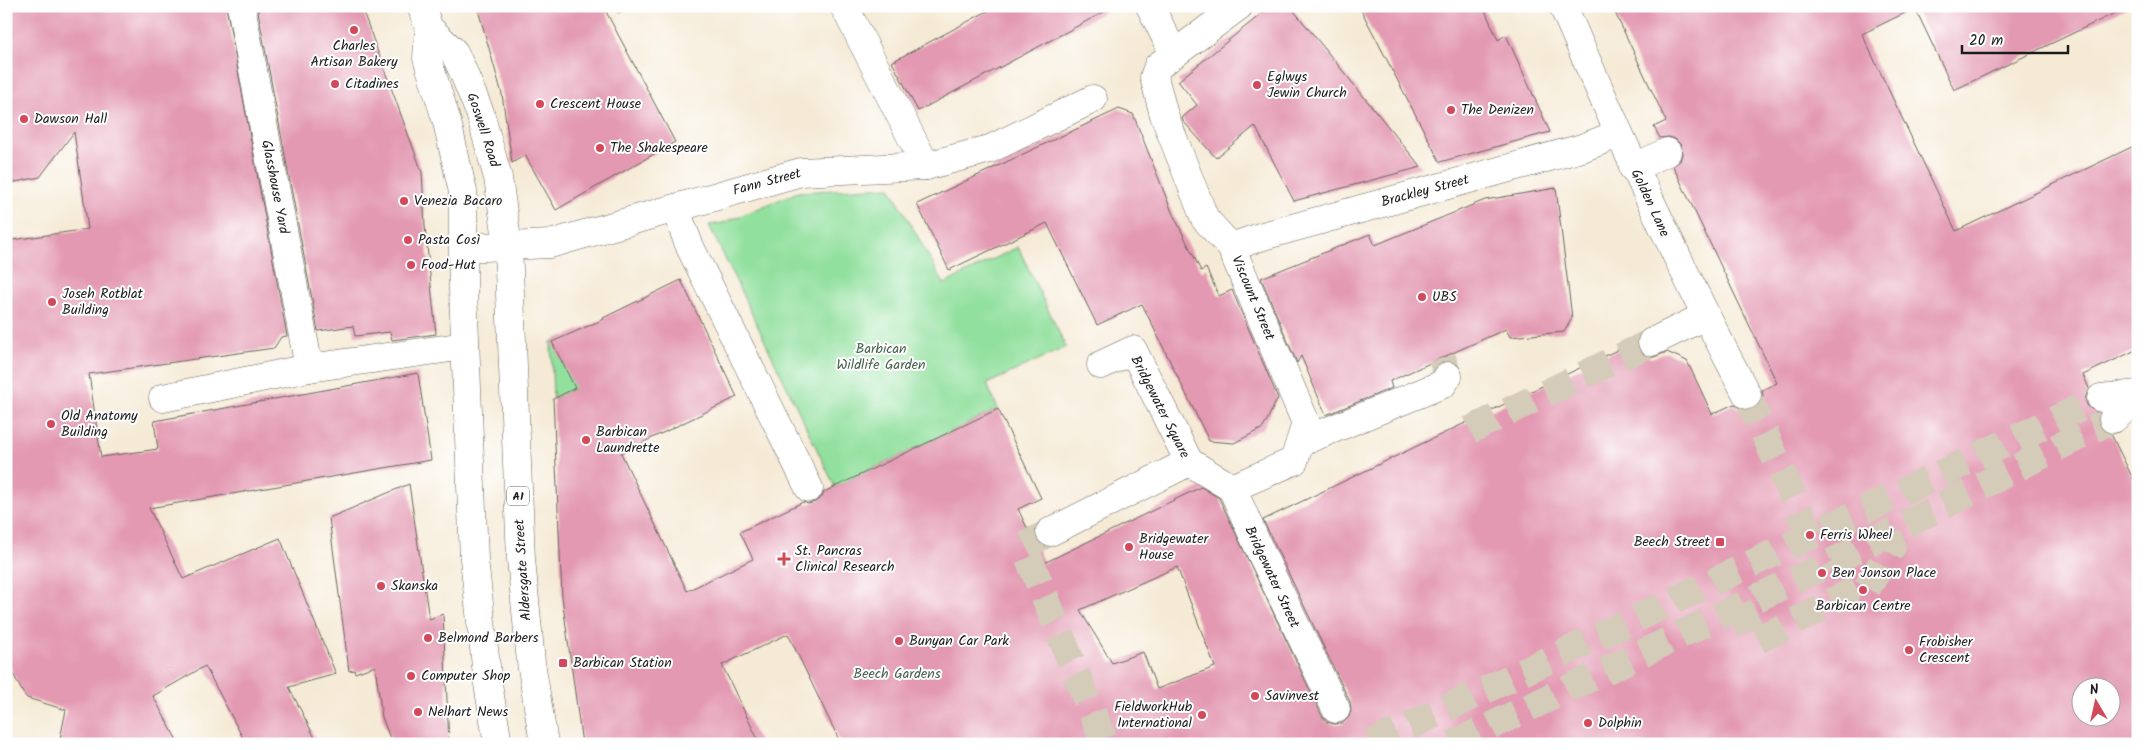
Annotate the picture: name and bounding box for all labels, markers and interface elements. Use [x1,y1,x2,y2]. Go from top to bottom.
scale bar [1962,22,2068,54]
marker: Charles Artisan Bakery [348,24,360,36]
text: 20 m [1969,29,2003,53]
place label: Charles Artisan Bakery [310,35,398,73]
place label: Eglwys Jewin Church [1267,66,1347,104]
place label: Citadines [345,73,399,95]
marker: Citadines [329,78,341,90]
marker: Eglwys Jewin Church [1251,79,1263,91]
street label: Goswell Road [461,90,506,171]
place label: Crescent House [550,93,642,115]
marker: Crescent House [534,98,546,110]
place label: The Denizen [1461,99,1534,121]
marker: The Denizen [1445,104,1457,116]
place label: Dawson Hall [34,108,108,130]
marker: Dawson Hall [18,113,30,125]
place label: The Shakespeare [610,137,708,159]
street label: Glasshouse Yard [255,138,295,237]
marker: The Shakespeare [594,142,606,154]
street label: Fann Street [730,162,804,202]
street label: Golden Lane [1625,165,1676,241]
street label: Brackley Street [1379,169,1472,213]
place label: Venezia Bacaro [414,190,502,212]
marker: Venezia Bacaro [398,195,410,207]
place label: Pasta Così [418,229,480,251]
marker: Pasta Così [402,234,414,246]
street label: Viscount Street [1225,252,1281,344]
place label: Food-Hut [421,254,477,276]
marker: Food-Hut [405,259,417,271]
place label: Joseh Rotblat Building [62,283,144,321]
place label: UBS [1432,286,1457,308]
marker: UBS [1416,291,1428,303]
marker: Joseh Rotblat Building [46,296,58,308]
park label: Barbican Wildlife Garden [836,338,926,376]
street label: Bridgewater Square [1125,352,1196,463]
place label: Old Anatomy Building [61,405,138,443]
marker: Old Anatomy Building [45,418,57,430]
place label: Barbican Laundrette [596,421,660,459]
marker: Barbican Laundrette [580,434,592,446]
road number: A1 [507,486,529,506]
street label: Aldersgate Street [508,518,538,622]
street label: Bridgewater Street [1239,522,1306,632]
place label: Ferris Wheel [1820,524,1893,546]
place label: Bridgewater House [1139,528,1210,566]
marker: Ferris Wheel [1804,529,1816,541]
place label: Beech Street [1634,531,1711,553]
marker: Beech Street [1714,536,1726,548]
place label: St. Pancras Clinical Research [795,540,894,578]
marker: Bridgewater House [1123,541,1135,553]
marker: St. Pancras Clinical Research [777,552,791,566]
place label: Ben Jonson Place [1832,562,1937,584]
marker: Ben Jonson Place [1816,567,1828,579]
place label: Skanska [391,575,438,597]
marker: Skanska [375,580,387,592]
marker: Barbican Centre [1857,584,1869,596]
place label: Barbican Centre [1815,595,1911,617]
place label: Belmond Barbers [438,627,539,649]
place label: Bunyan Car Park [909,630,1009,652]
place label: Frobisher Crescent [1919,631,1974,669]
marker: Belmond Barbers [422,632,434,644]
marker: Bunyan Car Park [893,635,905,647]
marker: Frobisher Crescent [1903,644,1915,656]
place label: Barbican Station [573,652,672,674]
marker: Barbican Station [557,657,569,669]
park label: Beech Gardens [853,663,941,685]
place label: Computer Shop [421,665,511,687]
marker: Computer Shop [405,670,417,682]
north arrow [2072,678,2122,728]
text: N [2088,679,2100,702]
place label: Savinvest [1265,685,1320,707]
marker: Savinvest [1249,690,1261,702]
place label: FieldworkHub International [1114,696,1193,734]
place label: Nelhart News [428,701,508,723]
marker: Nelhart News [412,706,424,718]
marker: FieldworkHub International [1196,709,1208,721]
place label: Dolphin [1598,712,1642,734]
marker: Dolphin [1582,717,1594,729]

